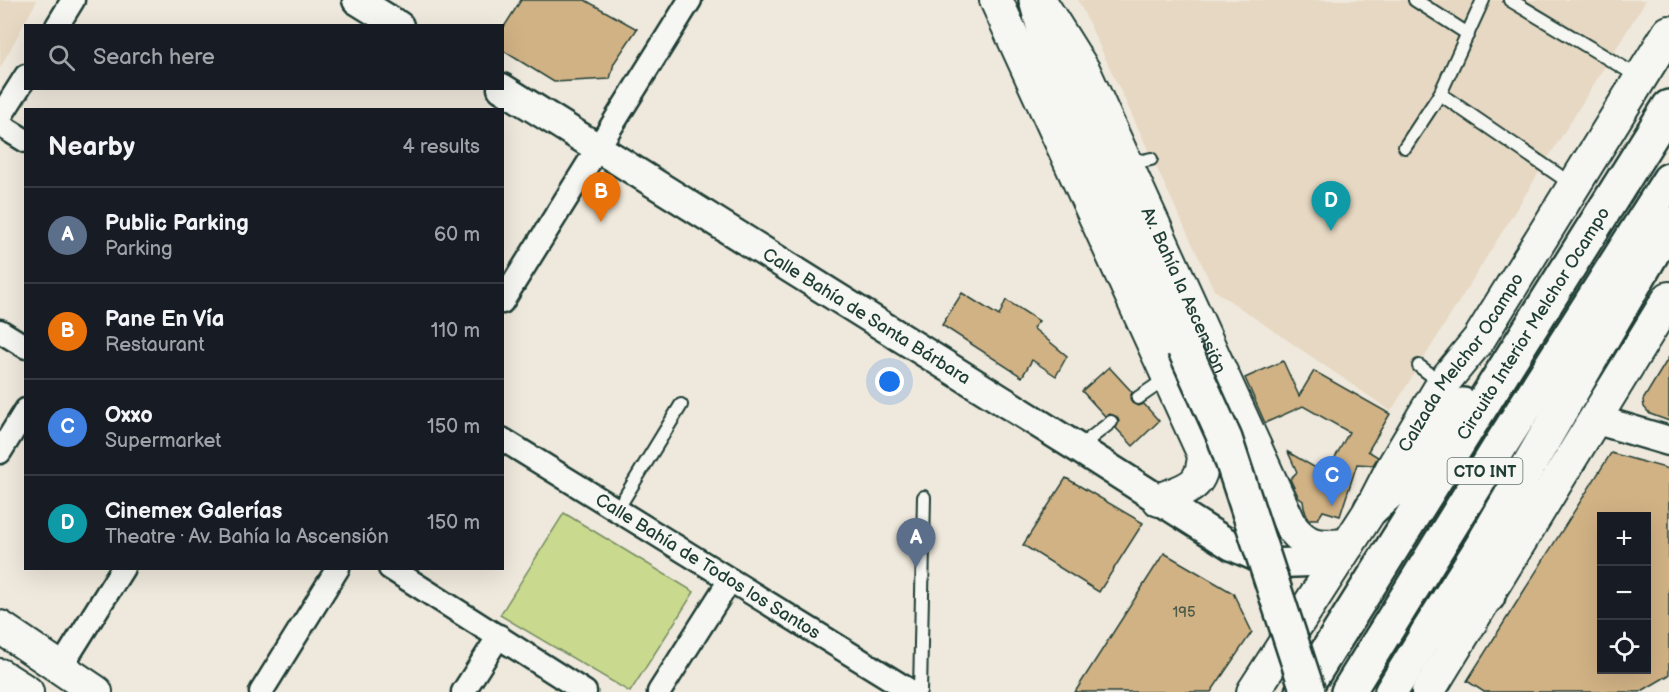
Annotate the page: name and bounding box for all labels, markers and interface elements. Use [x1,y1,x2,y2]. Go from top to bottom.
search box [24,24,504,90]
icon: search [45,41,78,74]
text: Search here [93,44,215,71]
text: Nearby [48,132,135,163]
text: 4 results [402,135,480,159]
pin: B [582,172,620,222]
pin: D [1312,182,1350,231]
street label: Circuito Interior Melchor Ocampo [1453,203,1614,444]
street label: Av. Bahía la Ascensión [1136,204,1230,377]
text: Public Parking [105,210,249,237]
text: A [61,223,74,247]
text: 60 m [434,223,480,247]
text: Parking [105,237,173,261]
street label: Calle Bahía de Santa Bárbara [759,244,974,389]
street label: Calzada Melchor Ocampo [1394,269,1528,456]
text: Pane En Vía [105,306,224,333]
text: B [60,319,75,343]
text: 110 m [431,319,480,343]
text: Restaurant [105,333,205,357]
your location [875,367,904,396]
text: Oxxo [105,402,153,429]
text: C [60,415,75,439]
text: 150 m [427,415,480,439]
text: Supermarket [105,429,221,453]
pin: C [1312,456,1352,506]
road number: CTO INT [1448,458,1522,484]
street label: Calle Bahía de Todos los Santos [591,489,824,644]
text: Cinemex Galerías [105,498,282,525]
text: D [61,511,74,535]
text: 150 m [427,511,480,535]
map controls [1597,512,1651,674]
button: + [1597,512,1651,566]
pin: A [896,518,936,568]
text: Theatre · Av. Bahía la Ascensión [105,525,389,549]
button: − [1597,566,1651,620]
house number: 195 [1172,603,1196,622]
button: locate [1597,620,1651,674]

